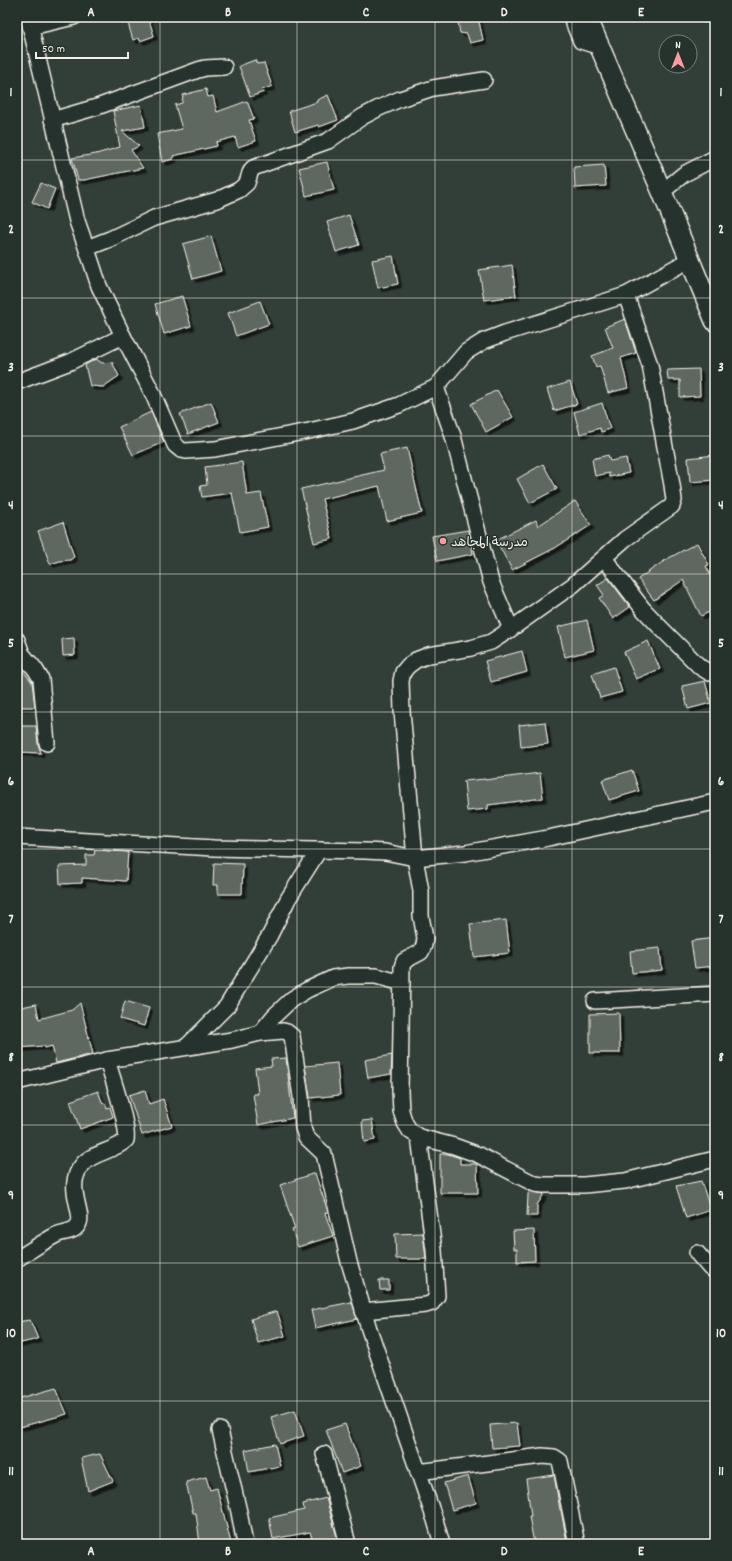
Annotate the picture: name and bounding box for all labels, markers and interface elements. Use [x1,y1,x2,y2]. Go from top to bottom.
text: A [87,4,95,23]
text: B [225,4,231,23]
text: C [363,4,370,23]
text: D [501,4,508,23]
text: E [638,4,645,23]
scale bar [36,34,128,60]
north arrow [658,34,698,74]
text: N [675,38,681,54]
text: 50 m [42,41,65,58]
text: 1 [10,84,13,103]
text: 1 [720,84,723,103]
text: 2 [8,221,14,240]
text: 2 [718,221,724,240]
text: 3 [8,359,14,378]
text: 3 [718,359,724,378]
text: 4 [8,497,14,516]
text: 4 [718,497,724,516]
place label: مدرسة المجاهد [451,534,528,553]
marker: مدرسة المجاهد [438,536,448,546]
text: 5 [8,635,14,654]
text: 5 [718,635,724,654]
text: 6 [8,773,15,792]
text: 6 [718,773,725,792]
text: 7 [9,911,14,930]
text: 7 [719,911,724,930]
text: 8 [8,1049,14,1068]
text: 8 [718,1049,724,1068]
text: 9 [8,1187,14,1206]
text: 9 [718,1187,724,1206]
text: 10 [6,1325,16,1344]
text: 10 [716,1325,726,1344]
text: 11 [8,1463,14,1482]
text: 11 [718,1463,724,1482]
text: A [87,1543,95,1561]
text: B [225,1543,231,1561]
text: C [363,1543,370,1561]
text: D [501,1543,508,1561]
text: E [638,1543,645,1561]

